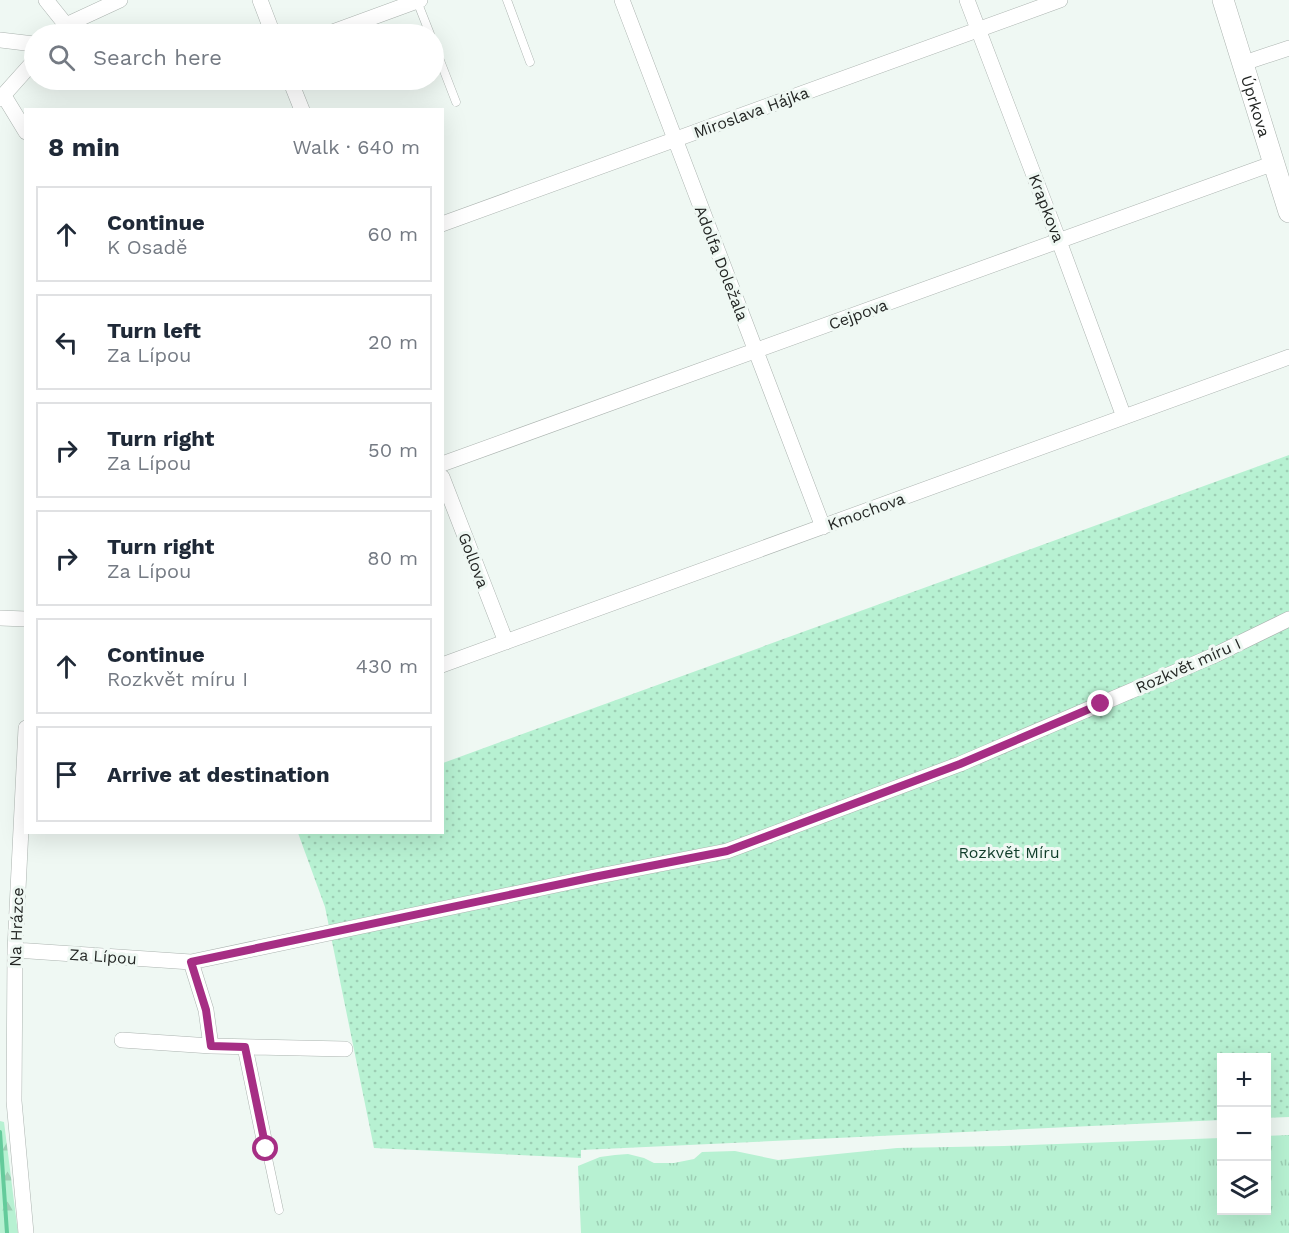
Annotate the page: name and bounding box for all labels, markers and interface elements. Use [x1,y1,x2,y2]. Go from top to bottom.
search box [24,24,444,90]
icon: search [45,41,78,74]
text: Search here [93,45,222,70]
street label: Úprkova [1237,73,1274,139]
street label: Miroslava Hájka [691,83,811,142]
text: 8 min [48,132,120,162]
text: Walk · 640 m [292,135,420,159]
street label: Krapkova [1025,171,1068,245]
street label: Adolfa Doležala [691,203,752,323]
text: Continue [107,210,205,235]
icon: ahead [50,218,83,251]
text: 60 m [368,222,418,246]
text: K Osadě [107,235,188,259]
street label: Cejpova [826,295,890,334]
text: Turn left [107,318,201,343]
icon: left [50,326,83,359]
text: 20 m [368,330,418,354]
text: Za Lípou [107,343,191,367]
text: Turn right [107,426,214,451]
icon: right [50,434,83,467]
text: 50 m [368,438,418,462]
text: Za Lípou [107,451,191,475]
street label: Kmochova [825,489,907,534]
street label: Gollova [454,530,493,591]
text: Turn right [107,534,214,559]
icon: right [50,542,83,575]
text: 80 m [367,546,418,570]
text: Za Lípou [107,559,191,583]
street label: Rozkvět míru I [1133,634,1244,697]
text: Continue [107,642,205,667]
icon: ahead [50,650,83,683]
text: 430 m [356,654,418,678]
text: Rozkvět míru I [107,667,248,691]
route end [1087,690,1113,716]
icon: arrive [50,758,83,791]
text: Arrive at destination [107,762,330,787]
park label: Rozkvět Míru [958,843,1060,862]
street label: Na Hrázce [6,887,27,967]
street label: Za Lípou [69,945,137,968]
map controls [1217,1053,1271,1215]
button: + [1217,1053,1271,1107]
button: − [1217,1107,1271,1161]
route start [252,1135,278,1161]
button: layers [1217,1161,1271,1215]

